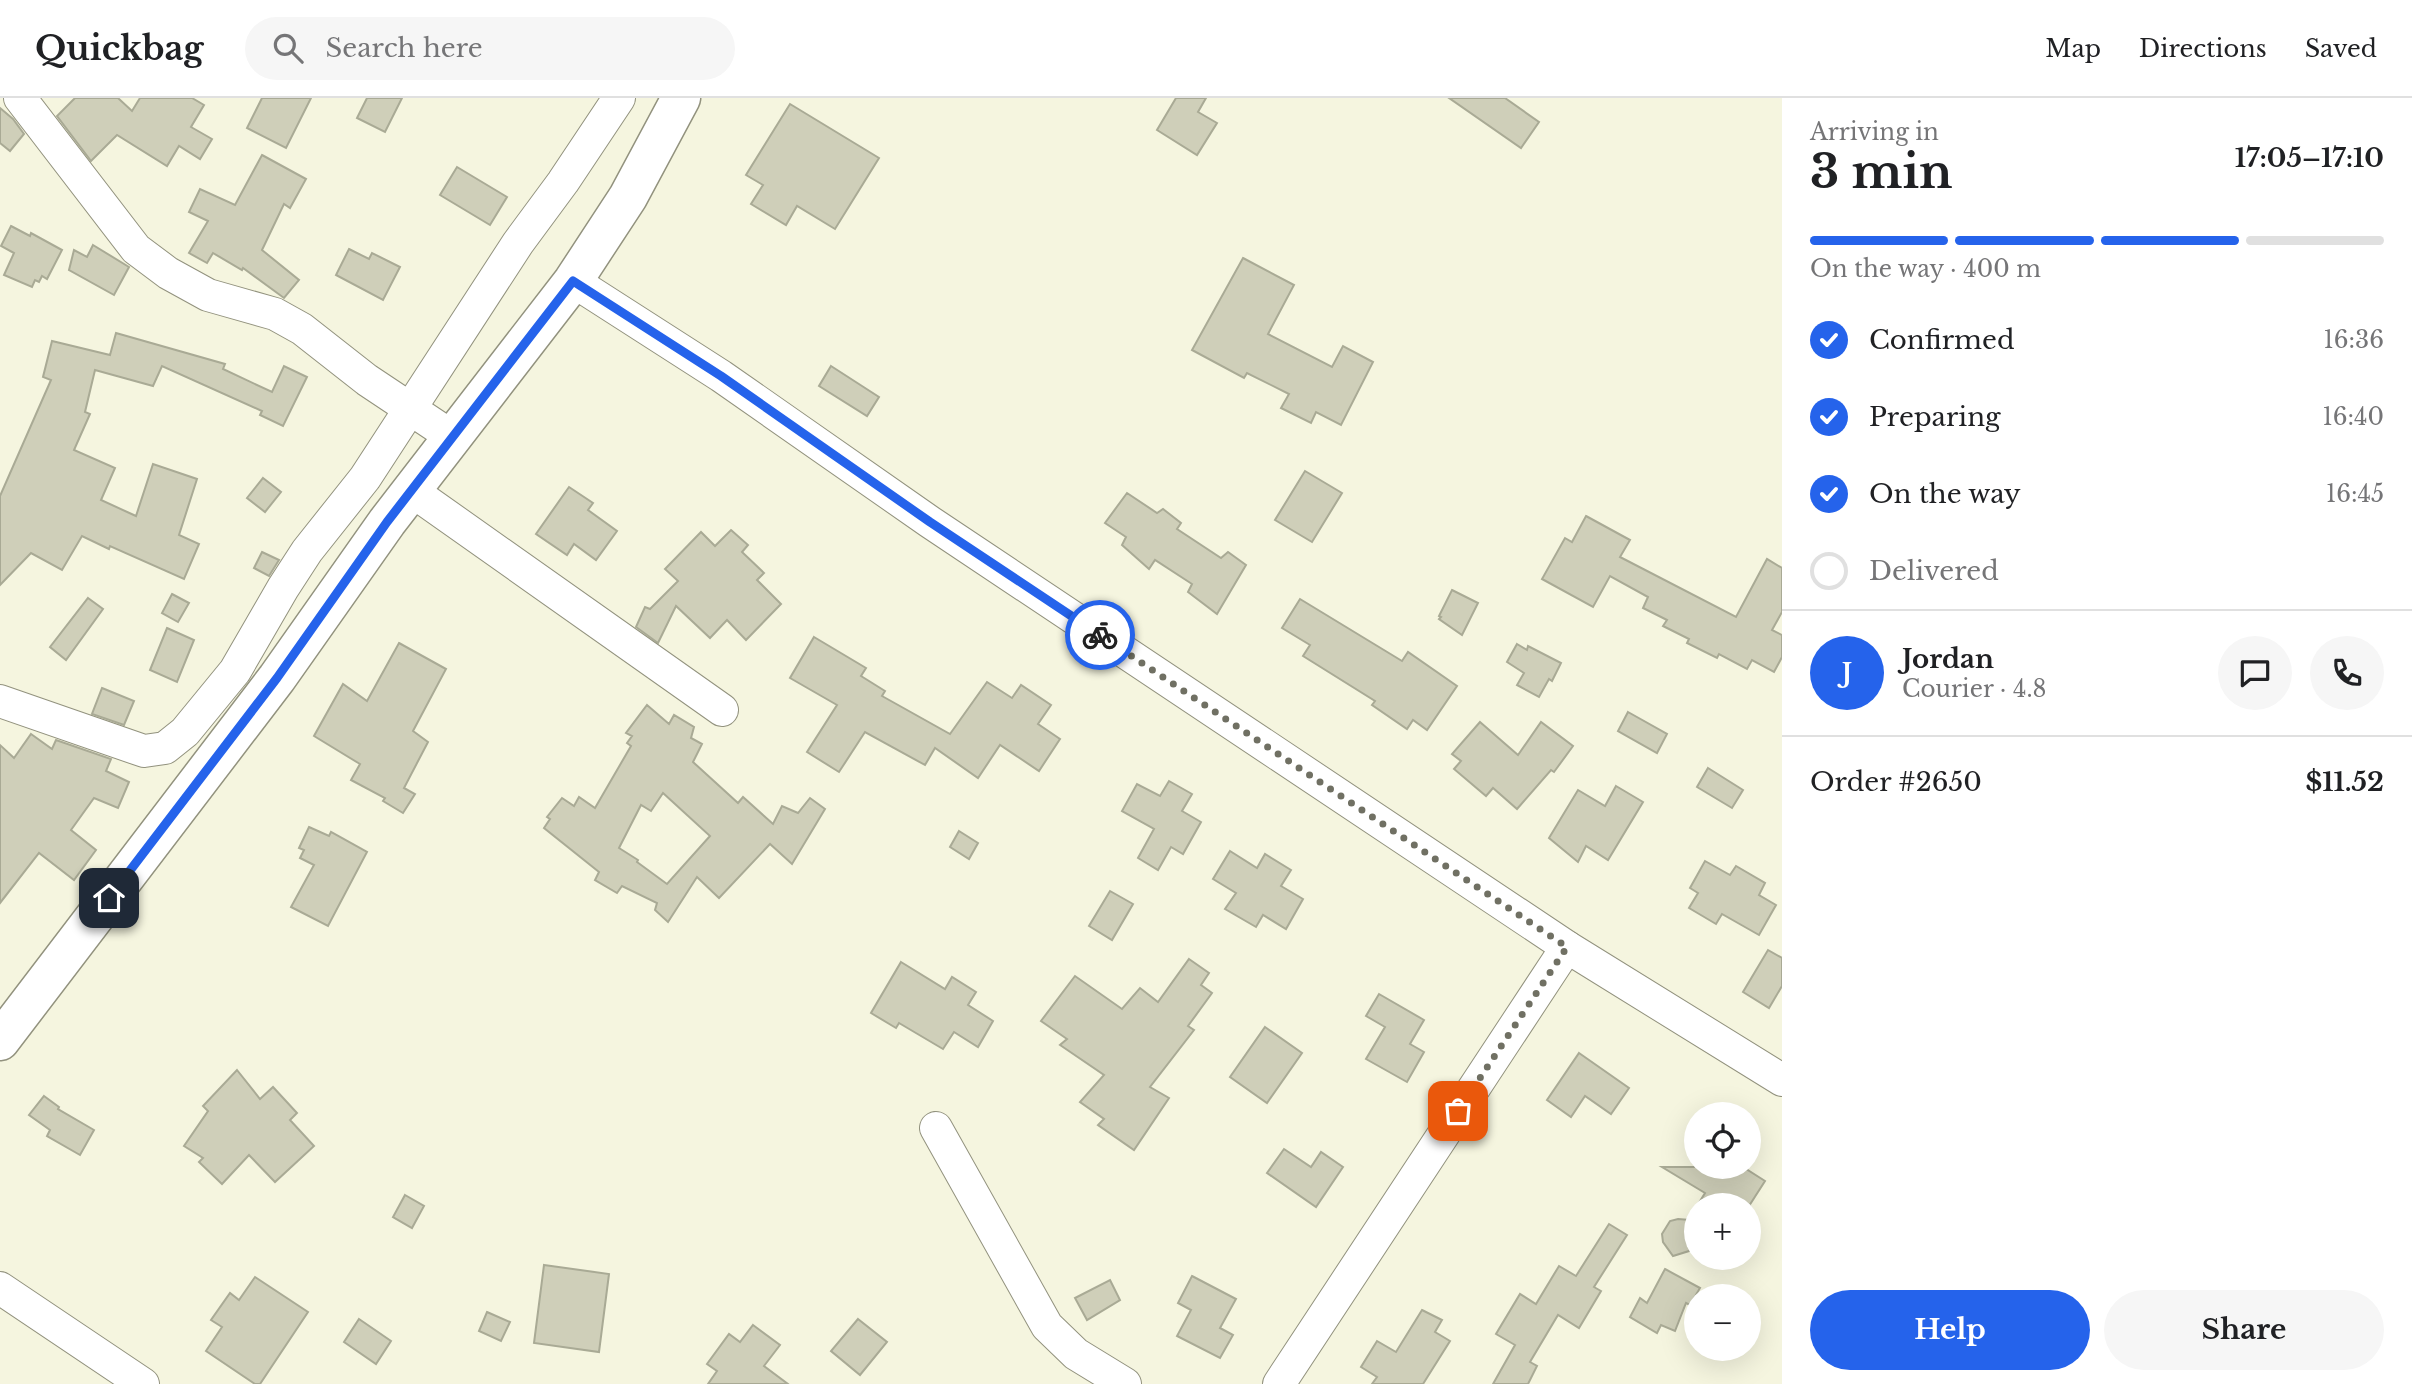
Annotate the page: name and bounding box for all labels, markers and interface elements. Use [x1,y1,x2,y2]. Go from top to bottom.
search box [245,17,735,80]
text: Quickbag [35,28,203,69]
icon: search [269,29,307,67]
text: Search here [325,32,483,64]
text: Map [2045,34,2101,63]
text: Directions [2139,34,2267,63]
text: Saved [2305,34,2377,63]
text: Arriving in [1810,118,1939,146]
text: 17:05–17:10 [2235,142,2384,174]
text: 3 min [1810,143,1952,200]
text: On the way · 400 m [1810,255,2041,283]
icon: check [1810,321,1848,359]
text: Confirmed [1869,324,2014,356]
text: 16:36 [2323,326,2384,354]
icon: check [1810,398,1848,436]
text: Preparing [1869,401,2001,433]
text: 16:40 [2323,403,2384,431]
icon: check [1810,475,1848,513]
text: On the way [1869,478,2021,510]
text: 16:45 [2326,480,2384,508]
text: Delivered [1869,555,1999,587]
courier [1065,600,1135,670]
icon: bike [1081,616,1119,654]
button: chat [2218,636,2292,710]
button: phone [2310,636,2384,710]
text: Jordan [1902,643,1994,675]
text: J [1842,657,1852,689]
text: Courier · 4.8 [1902,675,2047,703]
text: Order #2650 [1810,766,1982,798]
text: $11.52 [2305,766,2384,798]
pin [79,868,139,928]
icon: home [90,879,128,917]
pin [1428,1081,1488,1141]
icon: bag [1439,1092,1477,1130]
map controls [1684,1102,1761,1361]
button: locate [1684,1102,1761,1179]
button: + [1684,1193,1761,1270]
button: − [1684,1284,1761,1361]
button: Help [1810,1290,2090,1370]
button: Share [2104,1290,2384,1370]

